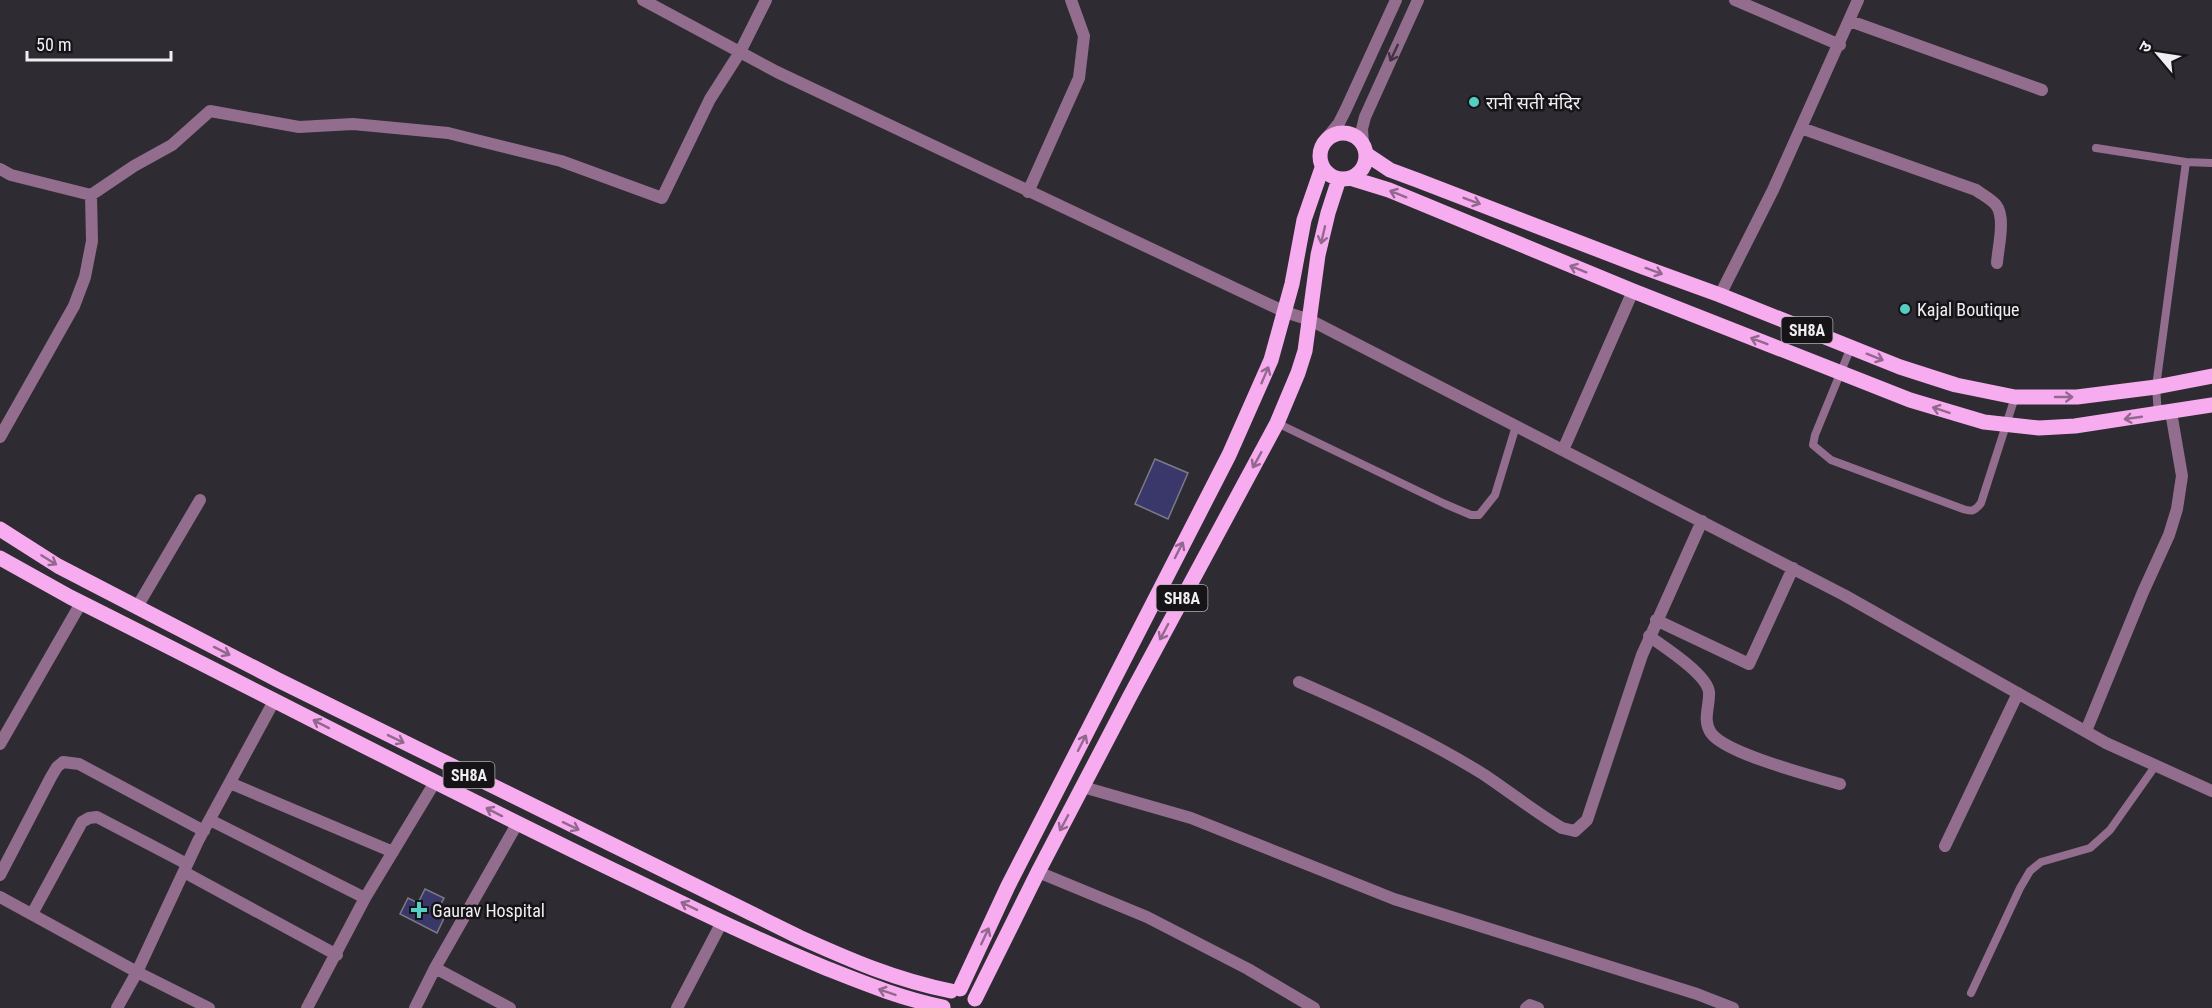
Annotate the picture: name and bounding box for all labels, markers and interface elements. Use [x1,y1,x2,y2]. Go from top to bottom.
scale bar [27,24,171,62]
north arrow [2128,24,2188,84]
text: 50 m [36,34,71,55]
text: उ [2135,38,2156,56]
one-way arrow [1387,44,1399,62]
place label: रानी सती मंदिर [1486,92,1581,113]
marker: रानी सती मंदिर [1467,95,1481,109]
one-way arrow [1389,188,1408,199]
one-way arrow [1462,196,1481,207]
one-way arrow [1316,225,1328,244]
one-way arrow [1570,263,1588,274]
one-way arrow [1644,267,1663,278]
place label: Kajal Boutique [1917,299,2020,320]
marker: Kajal Boutique [1898,302,1912,316]
road number: SH8A [1782,317,1832,343]
one-way arrow [1750,334,1769,345]
one-way arrow [1865,352,1883,363]
one-way arrow [1260,367,1271,385]
one-way arrow [2053,391,2073,403]
one-way arrow [1932,404,1951,415]
one-way arrow [2124,412,2144,423]
one-way arrow [1251,451,1263,468]
one-way arrow [1174,542,1185,560]
one-way arrow [41,554,58,567]
road number: SH8A [1156,585,1208,611]
one-way arrow [1158,622,1169,640]
one-way arrow [213,645,230,657]
one-way arrow [312,718,330,729]
one-way arrow [387,734,405,745]
one-way arrow [1076,735,1088,752]
road number: SH8A [444,762,494,788]
one-way arrow [486,806,504,817]
one-way arrow [1058,814,1070,831]
one-way arrow [561,820,579,832]
place label: Gaurav Hospital [432,900,545,921]
one-way arrow [680,900,698,912]
marker: Gaurav Hospital [410,901,428,919]
one-way arrow [980,927,991,945]
one-way arrow [878,985,897,996]

